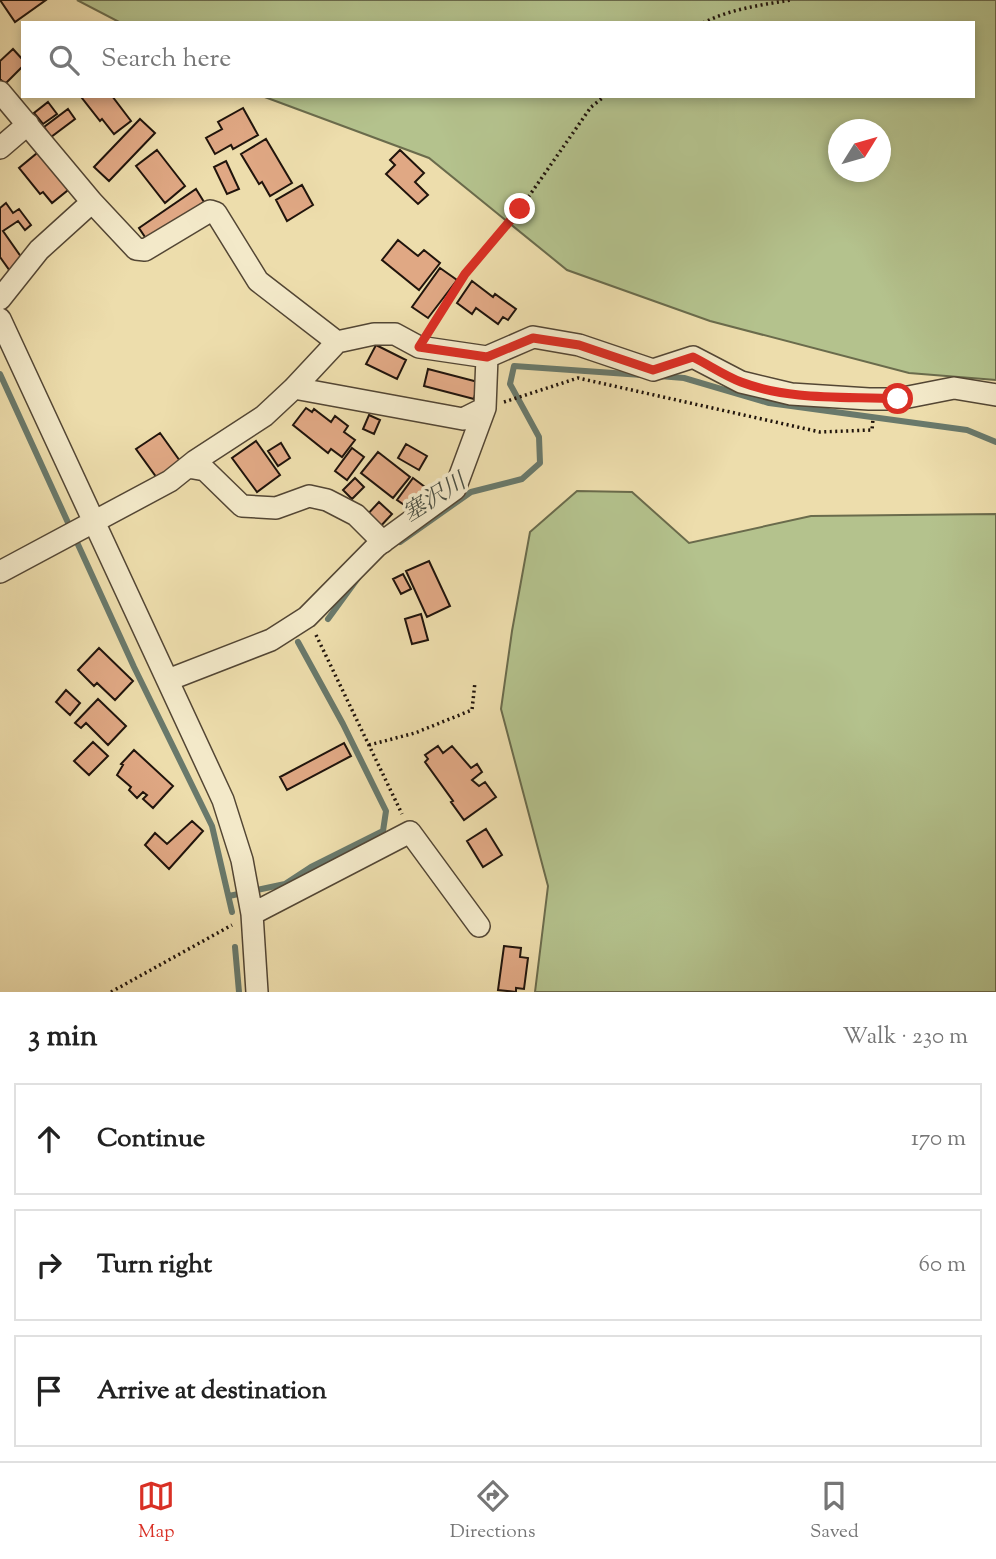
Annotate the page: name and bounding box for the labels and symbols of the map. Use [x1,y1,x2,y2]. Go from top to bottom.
north arrow [828,119,891,182]
route end [504,193,535,224]
route start [882,383,913,414]
water label: 塞沢川 [397,465,476,531]

